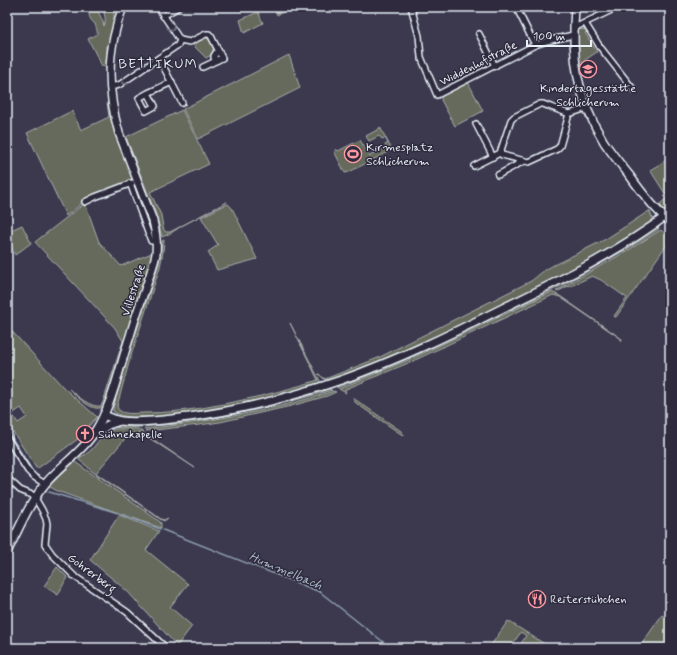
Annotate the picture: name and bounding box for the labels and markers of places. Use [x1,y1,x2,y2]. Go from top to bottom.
school or university icon: Kindertagesstätte Schlicherum [578,59,598,79]
place label: Kindertagesstätte Schlicherum [540,81,636,111]
place label: Kirmesplatz Schlicherum [366,140,434,170]
sports icon: Kirmesplatz Schlicherum [343,144,363,164]
church icon: Sühnekapelle [75,424,95,444]
place label: Sühnekapelle [98,427,163,443]
restaurant icon: Reiterstübchen [527,589,547,609]
place label: Reiterstübchen [550,592,627,608]

